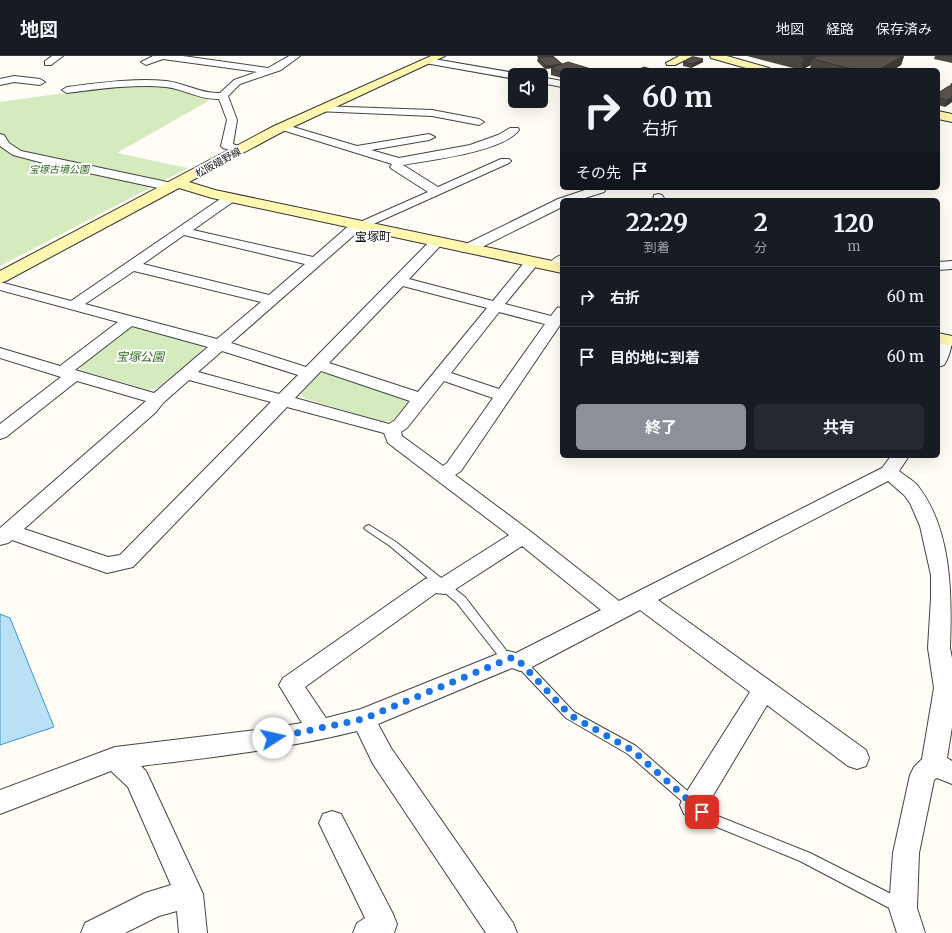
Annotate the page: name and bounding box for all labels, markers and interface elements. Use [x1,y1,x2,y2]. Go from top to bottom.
text: 地図 [20,17,58,41]
text: 地図 [776,20,804,38]
text: 経路 [826,20,854,38]
text: 保存済み [876,20,932,38]
map controls [508,68,548,108]
button: sound [508,68,548,108]
text: 60 m [642,79,712,115]
icon: right [576,84,628,136]
text: 右折 [642,117,678,140]
street label: 松阪嬉野線 [193,145,243,180]
icon: arrive [629,160,651,182]
park label: 宝塚古墳公園 [29,163,91,176]
text: その先 [576,163,621,182]
text: 22:29 [626,207,688,238]
text: 2 [754,207,768,238]
text: 120 [834,208,874,239]
district label: 宝塚町 [355,229,391,244]
text: m [847,238,860,255]
text: 到着 [644,239,670,256]
text: 分 [754,239,767,256]
icon: right [576,286,598,308]
text: 60 m [887,287,924,306]
text: 右折 [610,288,640,307]
icon: arrive [576,346,598,368]
text: 60 m [887,347,924,366]
text: 目的地に到着 [610,348,700,367]
park label: 宝塚公園 [116,349,166,364]
button: 終了 [576,404,746,450]
button: 共有 [754,404,924,450]
position arrow [252,717,294,759]
pin [685,795,719,829]
icon: arrive [691,801,713,823]

